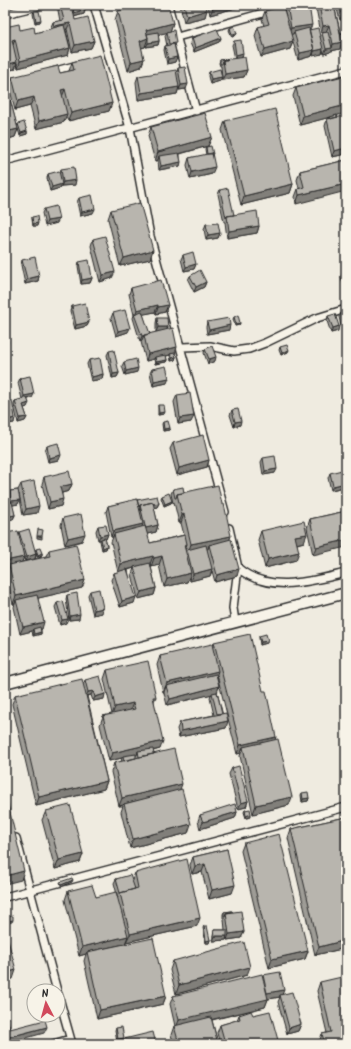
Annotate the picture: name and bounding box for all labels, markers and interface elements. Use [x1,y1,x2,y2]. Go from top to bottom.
north arrow [26,983,66,1023]
text: N [41,985,50,1003]

